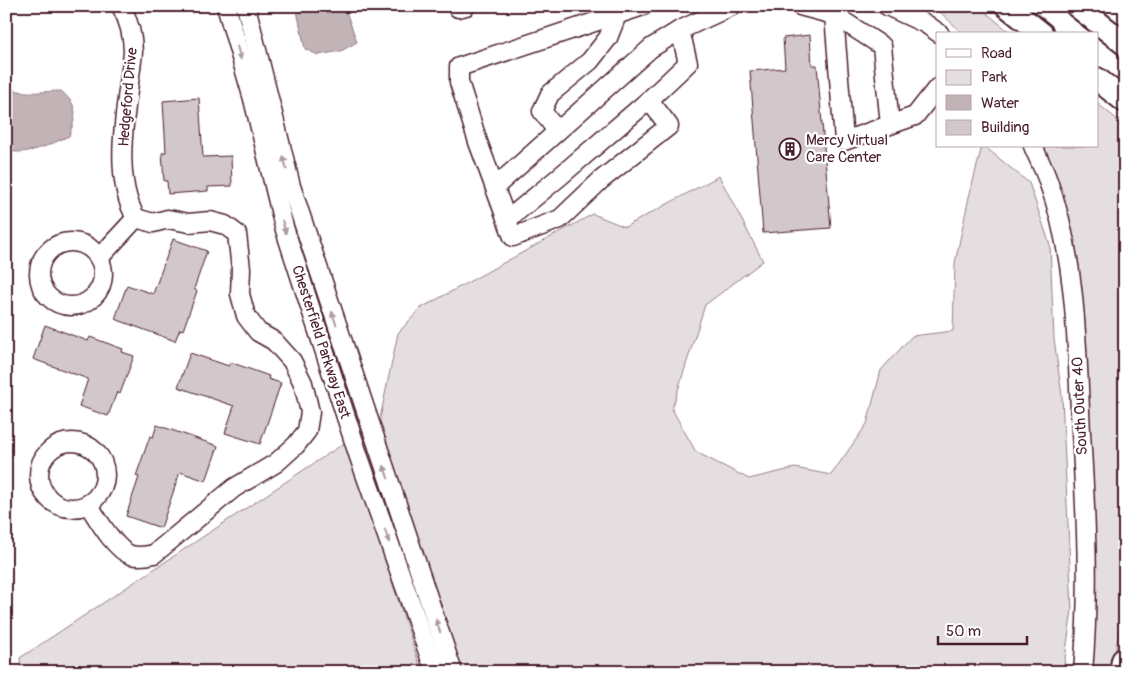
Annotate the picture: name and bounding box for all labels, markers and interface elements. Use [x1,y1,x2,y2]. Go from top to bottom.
legend [936,32,1098,148]
text: Road [981,44,1012,63]
street label: Hedgeford Drive [114,46,142,147]
one-way arrow [236,46,244,61]
text: Park [981,68,1008,87]
text: Water [981,94,1020,113]
text: Building [981,118,1029,137]
place label: Mercy Virtual Care Center [806,131,888,167]
building icon: Mercy Virtual Care Center [778,137,802,161]
one-way arrow [281,155,289,170]
one-way arrow [280,220,288,235]
street label: Chesterfield Parkway East [287,263,355,422]
one-way arrow [329,310,337,325]
street label: South Outer 40 [1068,356,1092,456]
one-way arrow [382,464,389,479]
one-way arrow [383,529,391,544]
scale bar [938,613,1027,645]
one-way arrow [434,618,441,633]
text: 50 m [946,622,981,641]

